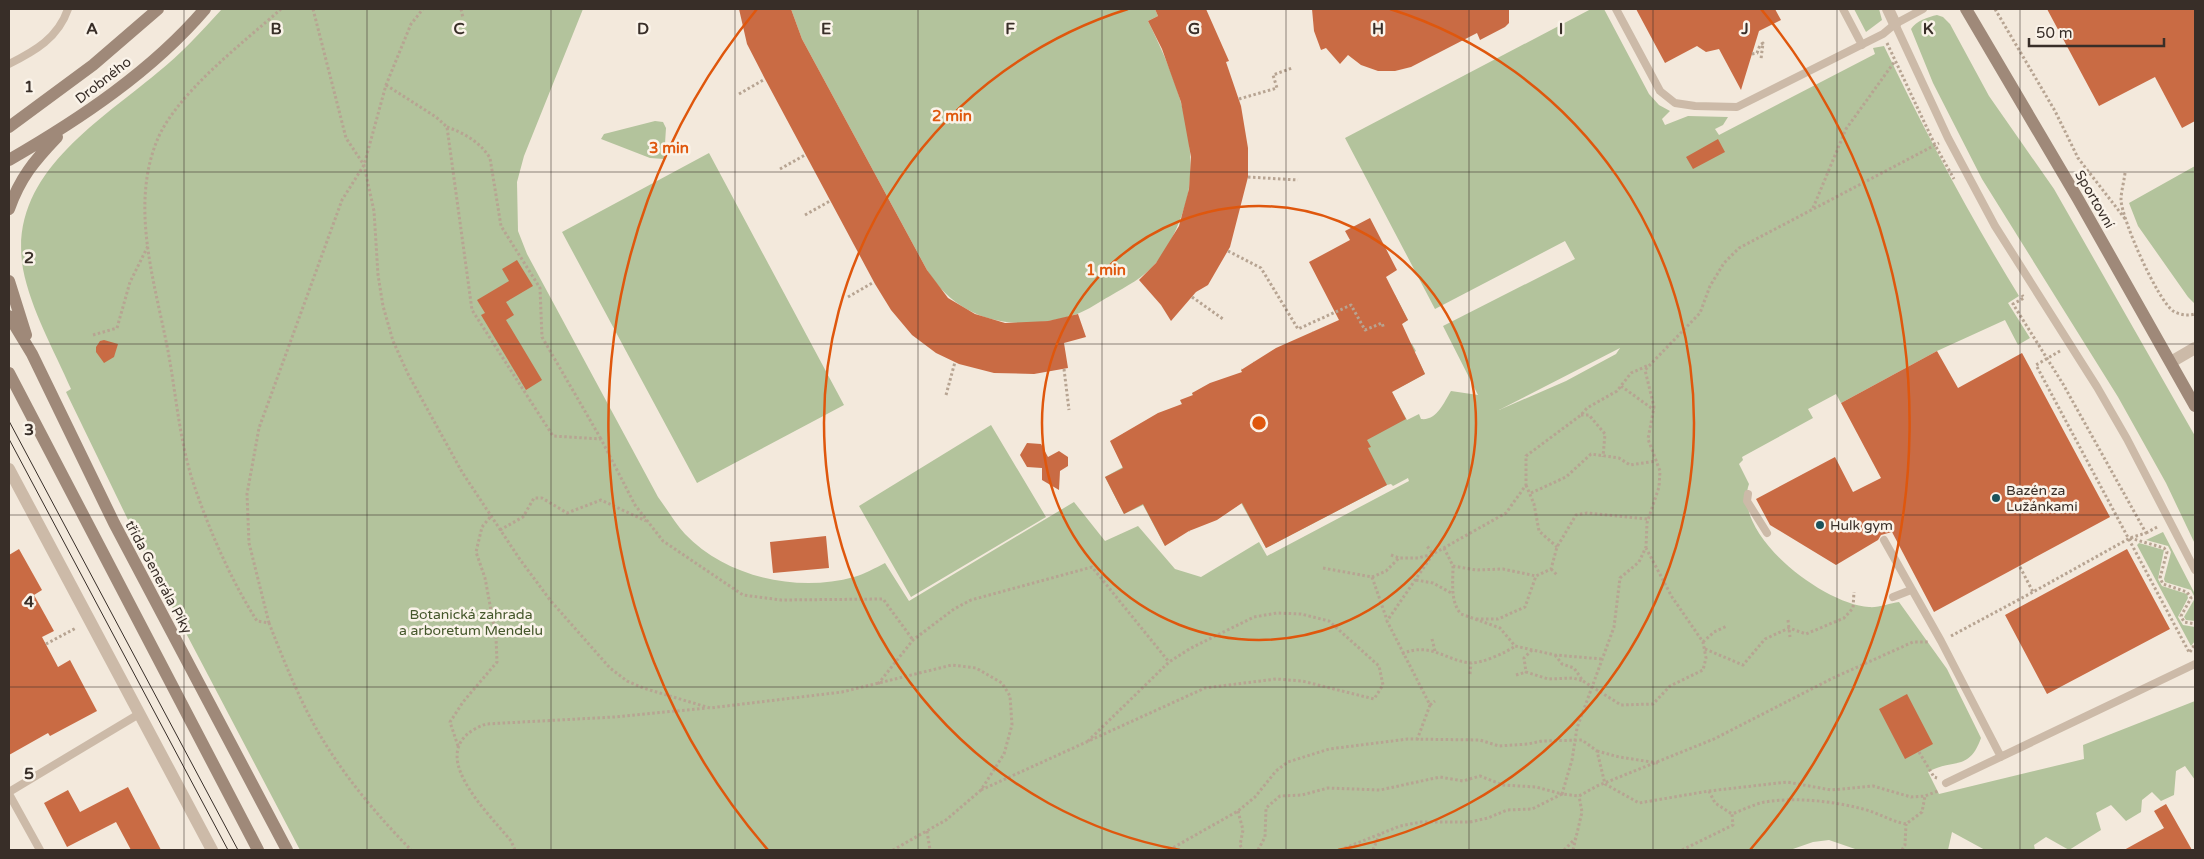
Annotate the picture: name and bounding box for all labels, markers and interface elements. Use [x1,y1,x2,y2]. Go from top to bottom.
scale bar [2029,15,2164,47]
text: A [86,19,98,39]
text: B [270,19,282,39]
text: C [453,19,465,39]
text: D [637,19,649,39]
text: E [821,19,831,39]
text: F [1005,19,1015,39]
text: G [1188,19,1200,39]
text: H [1372,19,1384,39]
text: I [1559,19,1563,39]
text: J [1740,19,1749,39]
text: K [1923,19,1934,39]
text: 50 m [2036,24,2073,42]
street label: Drobného [72,53,135,108]
text: 1 [24,77,34,97]
text: 2 min [932,107,972,125]
text: 3 min [649,139,689,157]
street label: Sportovní [2071,167,2118,232]
text: 2 [24,248,34,268]
text: 1 min [1086,261,1126,279]
centre of rings [1250,414,1268,432]
text: 3 [24,420,34,440]
place label: Bazén za Lužánkami [2006,482,2078,515]
marker: Bazén za Lužánkami [1990,492,2002,504]
place label: Hulk gym [1830,517,1893,534]
street label: třída Generála Píky [122,518,196,637]
marker: Hulk gym [1814,519,1826,531]
text: 4 [24,592,34,612]
park label: Botanická zahrada a arboretum Mendelu [399,606,543,639]
text: 5 [24,764,34,784]

